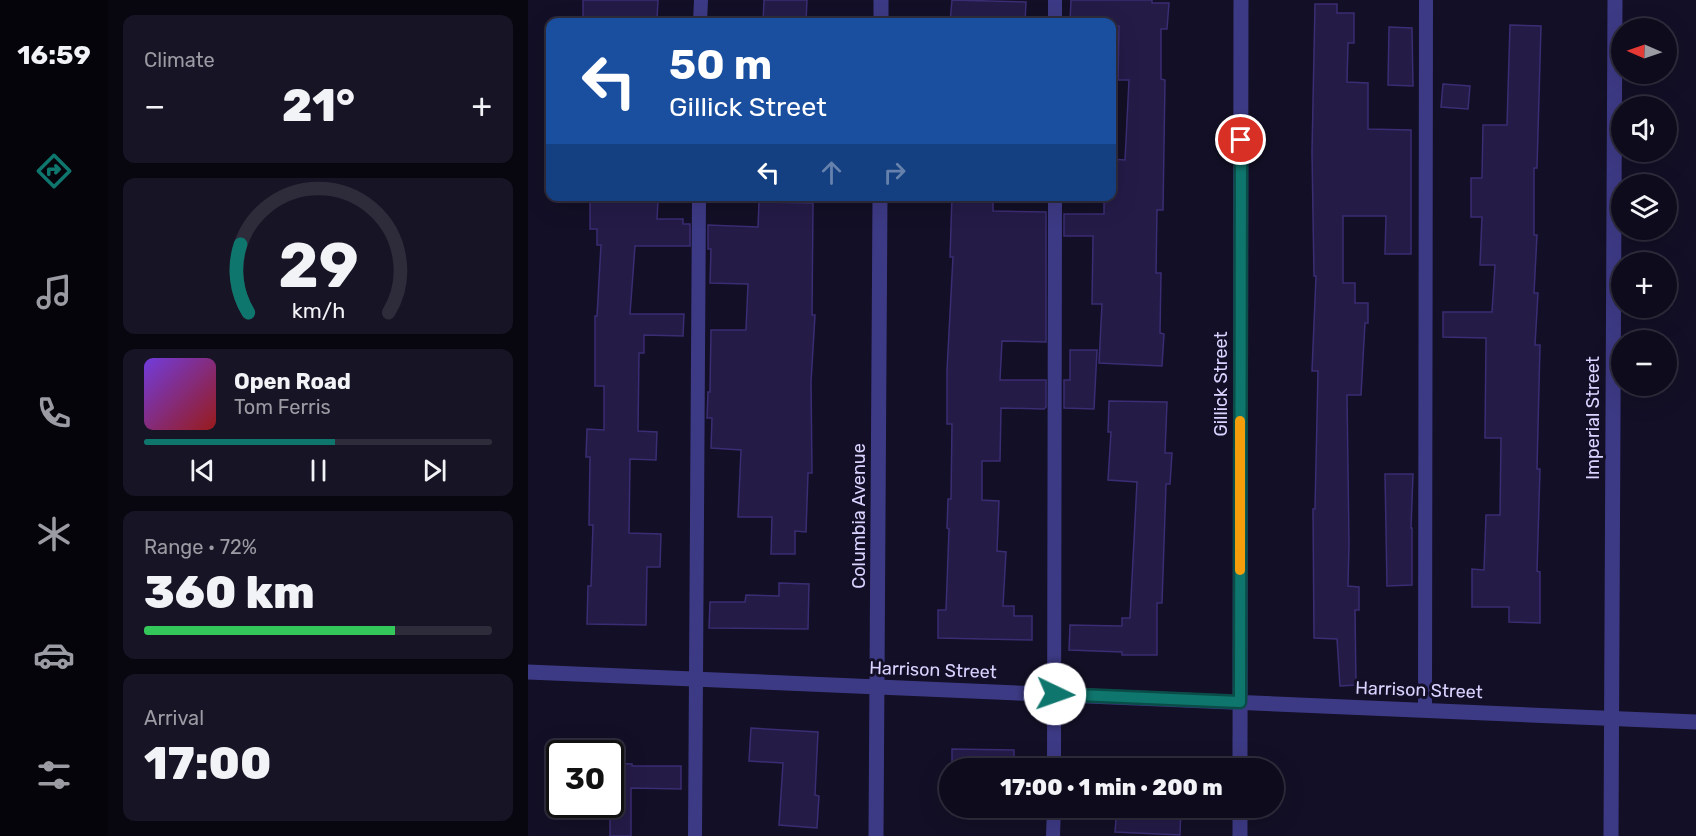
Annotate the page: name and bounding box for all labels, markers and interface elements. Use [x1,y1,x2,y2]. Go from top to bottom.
north arrow [1611,18,1677,84]
map controls [1611,18,1677,396]
text: 16:59 [17,39,91,71]
text: 50 m [669,40,772,90]
icon: left [570,42,648,120]
text: Climate [144,48,215,72]
text: 21° [282,79,355,132]
text: − [144,86,165,125]
text: + [471,86,492,125]
text: Gillick Street [669,91,827,123]
button: sound [1611,96,1677,162]
pin [1215,114,1266,165]
icon: arrive [1224,123,1257,156]
icon: directions [33,150,75,192]
icon: left [752,156,785,189]
icon: ahead [815,156,848,189]
icon: right [878,156,911,189]
button: layers [1611,174,1677,240]
text: 29 [278,229,358,303]
button: + [1611,252,1677,318]
icon: music [33,271,75,313]
text: km/h [291,298,345,323]
button: − [1611,330,1677,396]
street label: Gillick Street [1210,331,1232,437]
street label: Imperial Street [1582,356,1604,480]
text: Open Road [234,368,351,395]
icon: phone [33,392,75,434]
text: Tom Ferris [234,395,331,419]
street label: Columbia Avenue [848,443,870,589]
icon: previous [186,454,219,487]
icon: pause [302,454,335,487]
icon: next [418,454,451,487]
icon: climate [33,513,75,555]
text: Range · 72% [144,535,257,559]
text: 360 km [144,566,315,619]
icon: car [33,634,75,676]
street label: Harrison Street [869,657,997,683]
position arrow [1023,662,1087,726]
street label: Harrison Street [1355,677,1483,703]
text: Arrival [144,706,204,730]
text: 17:00 [144,737,271,790]
speed limit sign: 30 [546,740,624,818]
icon: filters [33,754,75,796]
text: 17:00 · 1 min · 200 m [1000,774,1223,801]

